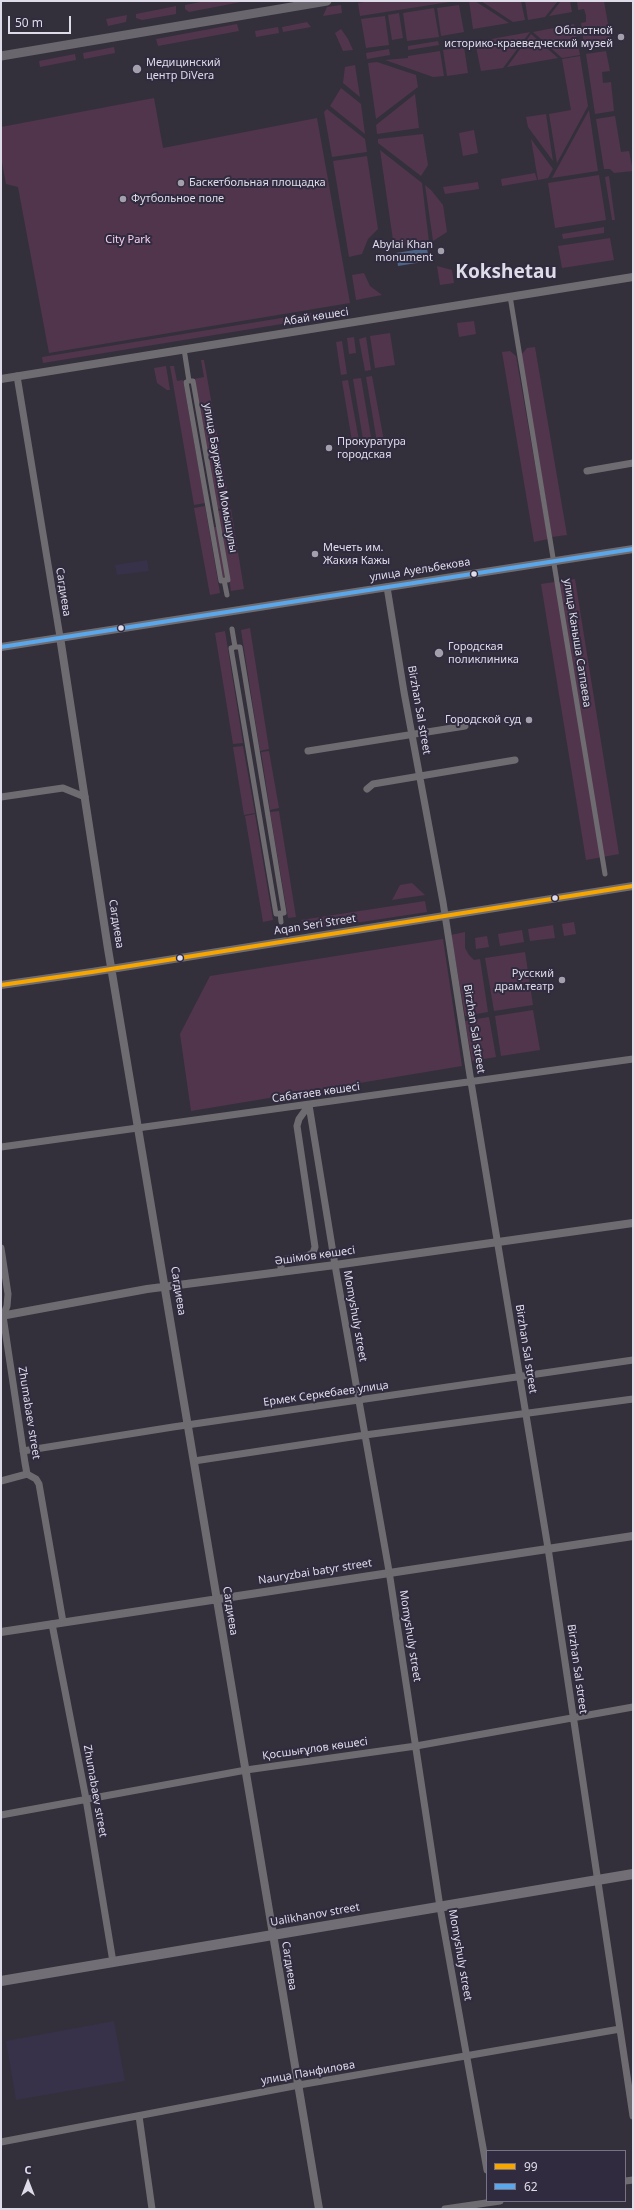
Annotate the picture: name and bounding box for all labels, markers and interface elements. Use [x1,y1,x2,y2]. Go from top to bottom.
scale bar [10,8,73,34]
text: 50 m [15,14,43,31]
place label: Областной историко-краеведческий музей [444,24,613,50]
marker: Областной историко-краеведческий музей [616,32,626,42]
place label: Медицинский центр DiVera [146,56,221,82]
marker: Медицинский центр DiVera [131,63,143,75]
place label: Баскетбольная площадка [189,176,326,190]
marker: Баскетбольная площадка [176,178,186,188]
place label: Футбольное поле [131,192,224,206]
marker: Футбольное поле [118,194,128,204]
park label: City Park [105,233,151,247]
place label: Abylai Khan monument [373,238,433,264]
marker: Abylai Khan monument [436,246,446,256]
district label: Kokshetau [455,262,557,284]
street label: Абай көшесі [282,305,350,329]
street label: улица Бауржана Момышулы [200,402,240,554]
place label: Прокуратура городская [337,435,406,461]
marker: Прокуратура городская [324,443,334,453]
place label: Мечеть им. Жакия Кажы [323,541,390,567]
marker: Мечеть им. Жакия Кажы [310,549,320,559]
street label: улица Ауельбекова [369,556,471,584]
street label: Сагдиева [53,567,73,617]
unlabelled marker [469,569,479,579]
street label: улица Каныша Сатпаева [560,578,594,708]
unlabelled marker [116,623,126,633]
place label: Городская поликлиника [448,640,519,666]
marker: Городская поликлиника [433,647,445,659]
street label: Birzhan Sal street [405,664,433,756]
place label: Городской суд [445,713,521,727]
marker: Городской суд [524,715,534,725]
unlabelled marker [550,893,560,903]
street label: Сагдиева [106,899,126,949]
street label: Aqan Seri Street [273,912,357,938]
unlabelled marker [175,953,185,963]
place label: Русский драм.театр [495,967,554,993]
marker: Русский драм.театр [557,975,567,985]
street label: Birzhan Sal street [460,983,488,1075]
street label: Сабатаев көшесі [271,1080,361,1106]
street label: Әшімов көшесі [274,1244,356,1268]
street label: Сагдиева [168,1266,188,1316]
street label: Momyshuly street [340,1269,370,1363]
street label: Birzhan Sal street [512,1303,540,1395]
street label: Zhumabaev street [15,1366,43,1460]
street label: Ермек Серкебаев улица [262,1379,390,1409]
street label: Nauryzbai batyr street [257,1556,373,1588]
street label: Сагдиева [220,1586,240,1636]
street label: Momyshuly street [396,1589,424,1683]
street label: Birzhan Sal street [564,1623,590,1715]
street label: Қосшығұлов көшесі [261,1735,369,1763]
street label: Zhumabaev street [80,1744,110,1838]
street label: Ualikhanov street [269,1901,361,1929]
street label: Momyshuly street [445,1908,475,2002]
street label: Сагдиева [279,1941,299,1991]
street label: улица Панфилова [260,2058,356,2088]
legend [486,2150,626,2202]
text: 99 [524,2158,538,2175]
north arrow [8,2162,48,2202]
text: С [24,2162,32,2177]
text: 62 [524,2178,538,2195]

